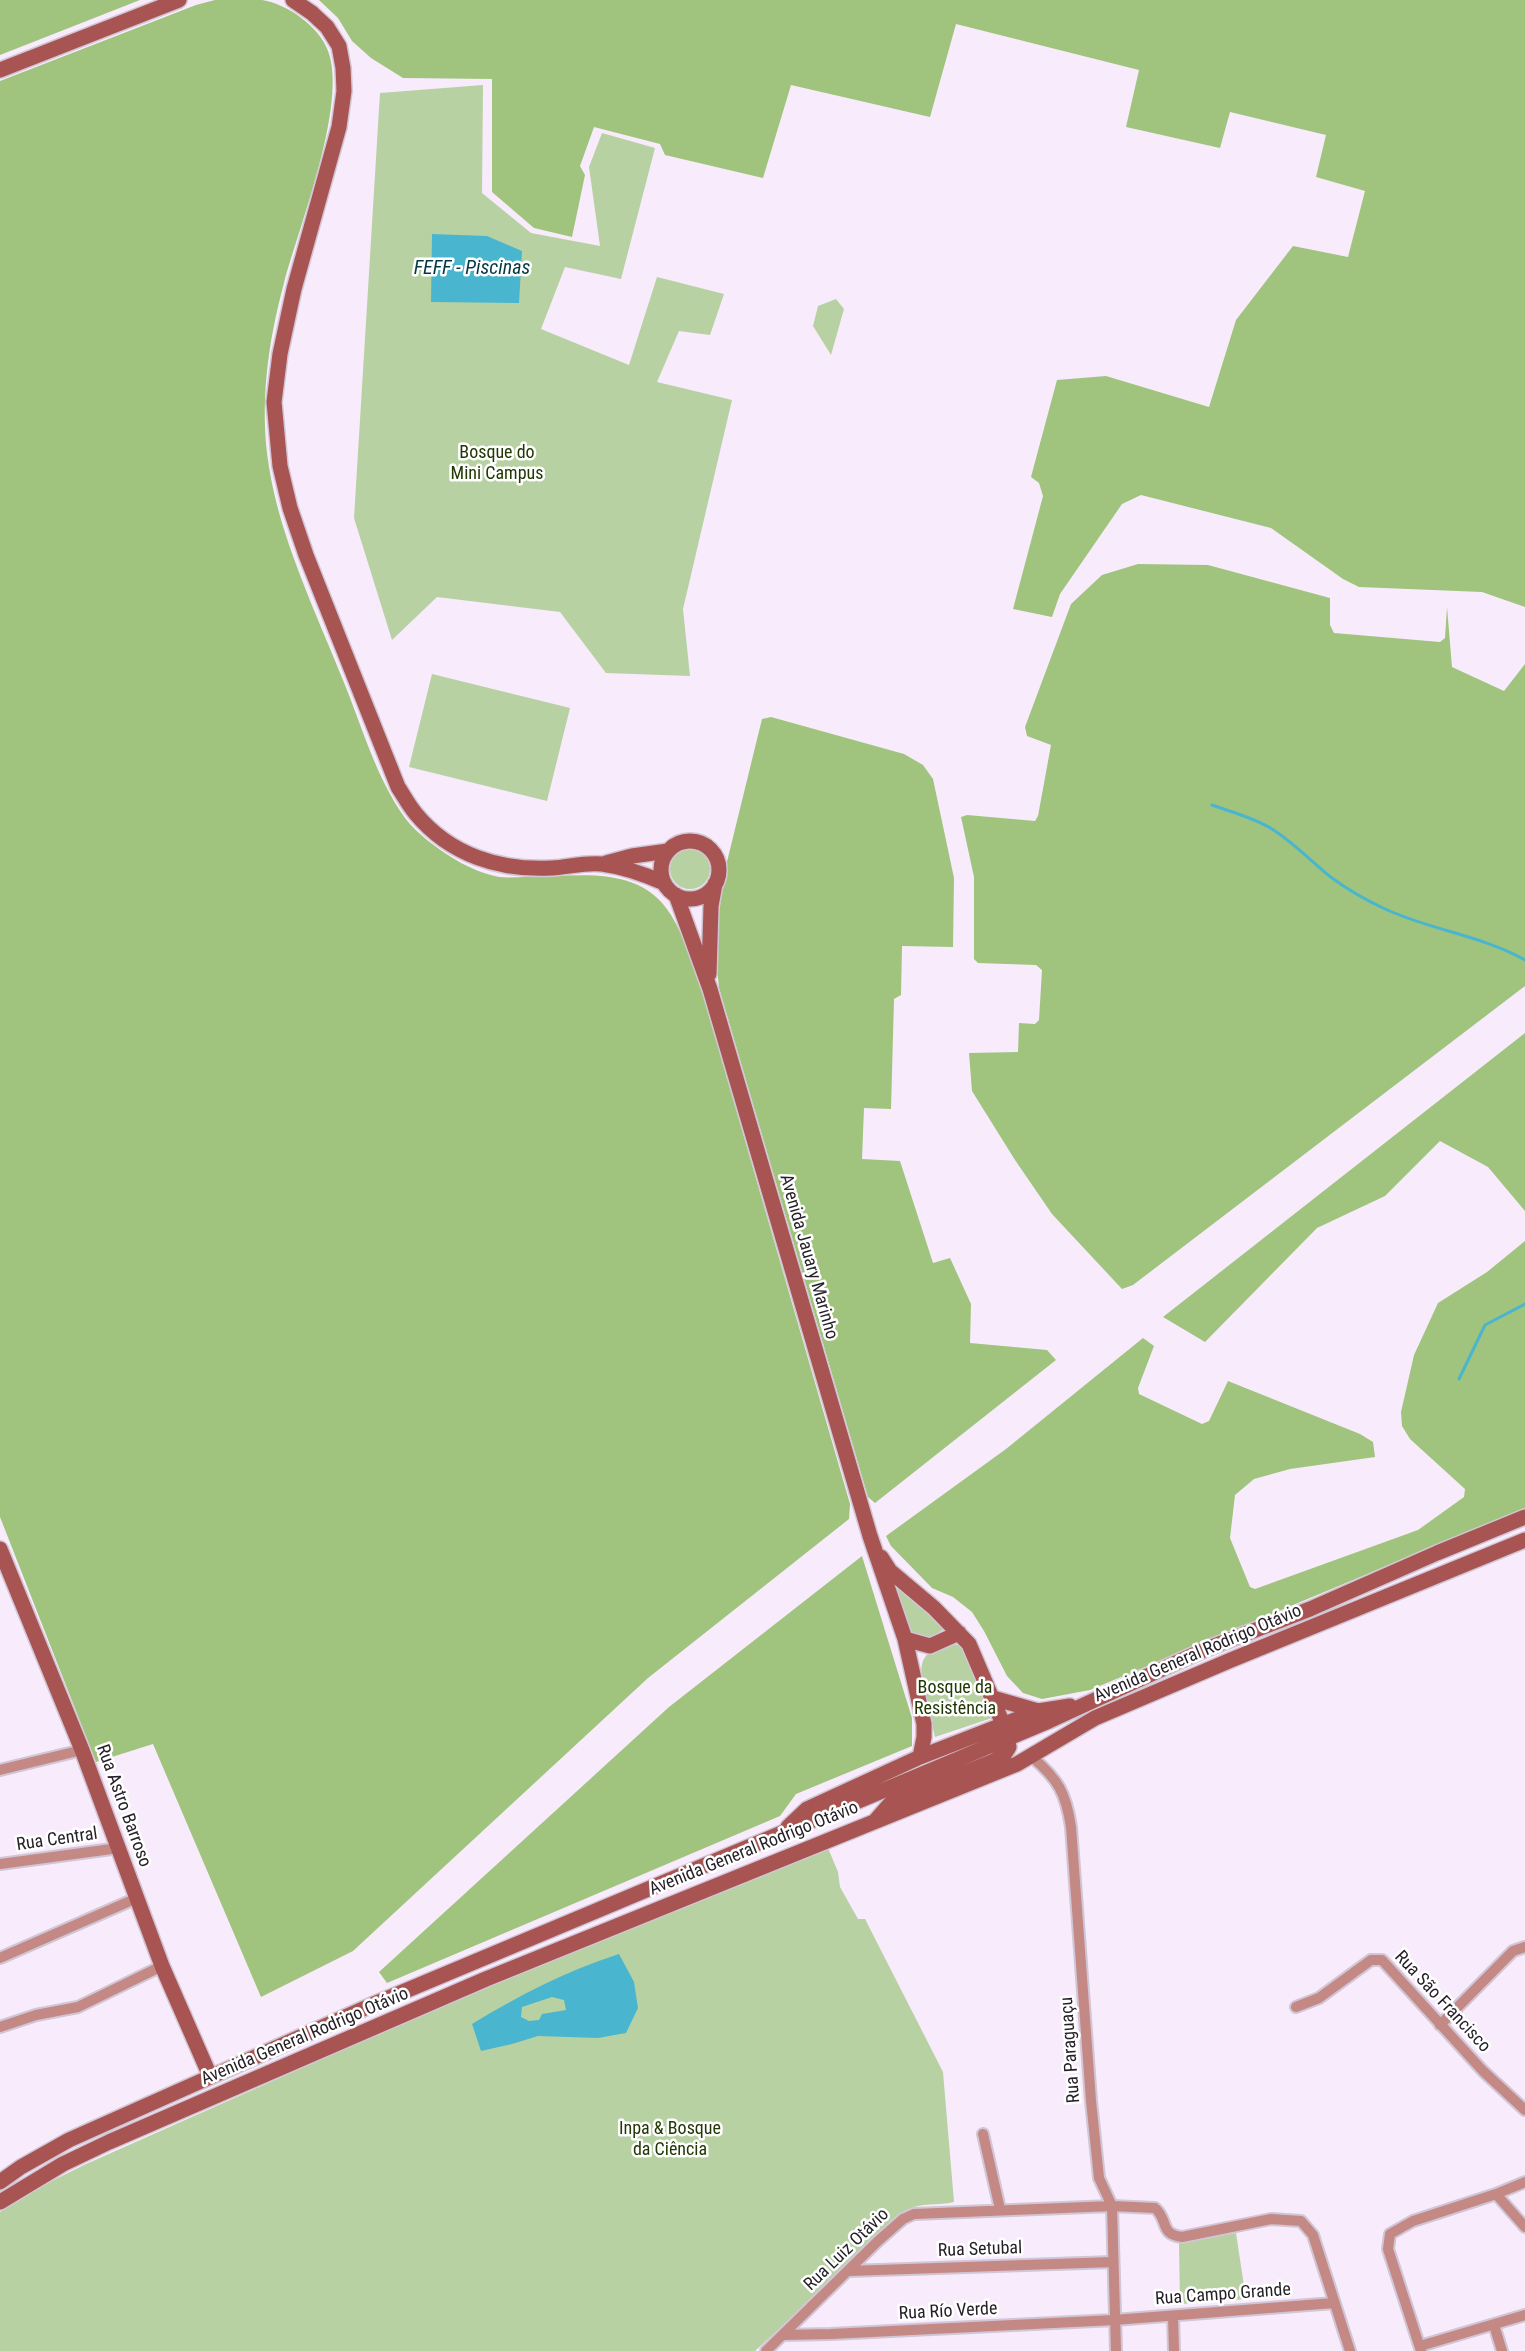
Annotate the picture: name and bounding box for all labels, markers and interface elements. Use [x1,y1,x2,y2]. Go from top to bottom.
water label: FEFF - Piscinas [414,257,530,281]
park label: Bosque do Mini Campus [451,442,543,484]
street label: Avenida Jauary Marinho [774,1172,842,1342]
street label: Avenida General Rodrigo Otávio [1091,1600,1305,1708]
park label: Bosque da Resistência [914,1677,996,1720]
street label: Rua Astro Barroso [91,1742,155,1870]
street label: Avenida General Rodrigo Otávio [646,1797,862,1901]
street label: Rua Central [15,1824,99,1856]
street label: Rua São Francisco [1389,1947,1495,2057]
street label: Avenida General Rodrigo Otávio [198,1983,412,2091]
street label: Rua Paraguaçu [1057,1996,1085,2104]
park label: Inpa & Bosque da Ciência [619,2118,721,2160]
street label: Rua Luiz Otávio [800,2204,894,2296]
street label: Rua Setubal [937,2238,1023,2262]
street label: Rua Campo Grande [1154,2279,1292,2311]
street label: Rua Río Verde [898,2299,998,2325]

